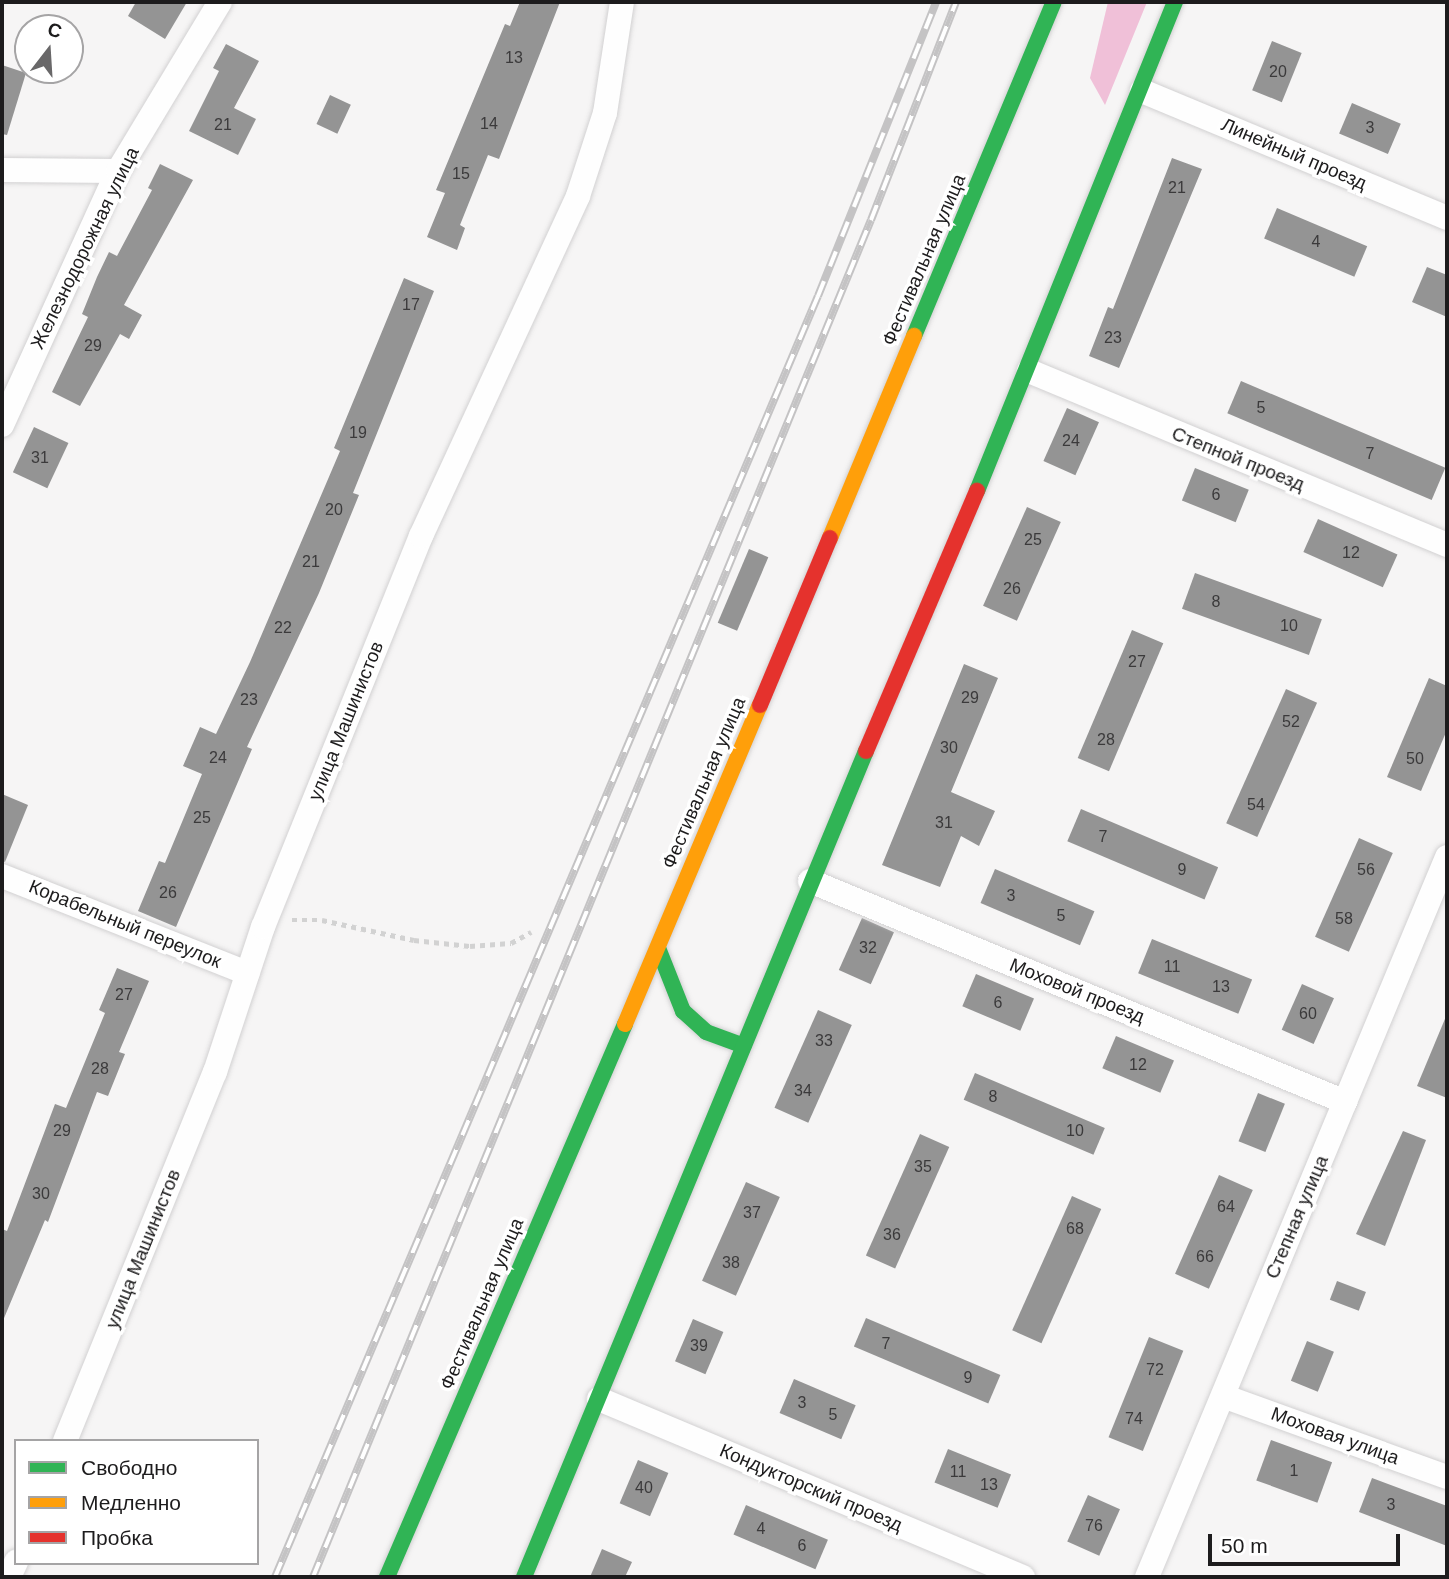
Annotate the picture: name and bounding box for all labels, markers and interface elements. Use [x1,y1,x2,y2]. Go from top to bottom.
north arrow [14,14,84,84]
text: С [45,18,64,42]
house number: 13 [505,48,523,68]
house number: 20 [1269,62,1287,82]
street label: Линейный проезд [1218,113,1370,195]
house number: 14 [480,114,498,134]
house number: 21 [214,115,232,135]
house number: 3 [1366,118,1374,138]
street label: Железнодорожная улица [26,143,144,353]
house number: 15 [452,164,470,184]
street label: Фестивальная улица [878,171,970,349]
house number: 21 [1168,178,1186,198]
house number: 4 [1312,232,1320,252]
house number: 17 [402,295,420,315]
house number: 23 [1104,328,1122,348]
house number: 29 [84,336,102,356]
house number: 5 [1257,398,1265,418]
street label: Степной проезд [1168,422,1308,496]
house number: 19 [349,423,367,443]
house number: 24 [1062,431,1080,451]
house number: 7 [1366,444,1374,464]
house number: 31 [31,448,49,468]
house number: 6 [1212,485,1220,505]
house number: 20 [325,500,343,520]
house number: 25 [1024,530,1042,550]
house number: 12 [1342,543,1360,563]
house number: 21 [302,552,320,572]
house number: 26 [1003,579,1021,599]
house number: 8 [1212,592,1220,612]
house number: 10 [1280,616,1298,636]
house number: 22 [274,618,292,638]
street label: улица Машинистов [304,638,388,804]
house number: 27 [1128,652,1146,672]
house number: 29 [961,688,979,708]
house number: 23 [240,690,258,710]
street label: Фестивальная улица [658,694,750,872]
house number: 52 [1282,712,1300,732]
house number: 28 [1097,730,1115,750]
house number: 30 [940,738,958,758]
house number: 24 [209,748,227,768]
house number: 50 [1406,749,1424,769]
house number: 54 [1247,795,1265,815]
house number: 25 [193,808,211,828]
house number: 31 [935,813,953,833]
house number: 7 [1099,827,1107,847]
house number: 9 [1178,860,1186,880]
house number: 56 [1357,860,1375,880]
street label: Корабельный переулок [25,875,225,973]
house number: 26 [159,883,177,903]
house number: 3 [1007,886,1015,906]
house number: 5 [1057,906,1065,926]
house number: 58 [1335,909,1353,929]
house number: 32 [859,938,877,958]
street label: Моховой проезд [1006,954,1148,1028]
house number: 11 [1164,957,1180,977]
house number: 13 [1212,977,1230,997]
house number: 27 [115,985,133,1005]
house number: 6 [994,993,1002,1013]
house number: 60 [1299,1004,1317,1024]
house number: 33 [815,1031,833,1051]
house number: 12 [1129,1055,1147,1075]
house number: 28 [91,1059,109,1079]
house number: 34 [794,1081,812,1101]
house number: 8 [989,1087,997,1107]
house number: 29 [53,1121,71,1141]
house number: 10 [1066,1121,1084,1141]
street label: Степная улица [1261,1152,1333,1282]
house number: 35 [914,1157,932,1177]
street label: улица Машинистов [101,1166,185,1332]
house number: 30 [32,1184,50,1204]
house number: 64 [1217,1197,1235,1217]
house number: 37 [743,1203,761,1223]
street label: Фестивальная улица [436,1215,528,1393]
house number: 68 [1066,1219,1084,1239]
house number: 36 [883,1225,901,1245]
house number: 66 [1196,1247,1214,1267]
house number: 38 [722,1253,740,1273]
house number: 7 [882,1334,890,1354]
house number: 39 [690,1336,708,1356]
house number: 72 [1146,1360,1164,1380]
house number: 9 [964,1368,972,1388]
house number: 3 [798,1393,806,1413]
street label: Моховая улица [1268,1402,1402,1470]
house number: 5 [829,1405,837,1425]
house number: 74 [1125,1409,1143,1429]
legend [14,1439,259,1565]
street label: Кондукторский проезд [716,1439,906,1537]
text: Свободно [81,1456,178,1479]
house number: 1 [1290,1461,1298,1481]
house number: 11 [950,1462,966,1482]
house number: 13 [980,1475,998,1495]
house number: 40 [635,1478,653,1498]
text: Медленно [81,1491,181,1514]
house number: 3 [1387,1495,1395,1515]
house number: 76 [1085,1516,1103,1536]
house number: 4 [757,1519,765,1539]
scale bar [1211,1520,1404,1564]
text: Пробка [81,1526,153,1549]
text: 50 m [1221,1534,1268,1557]
house number: 6 [798,1536,806,1556]

